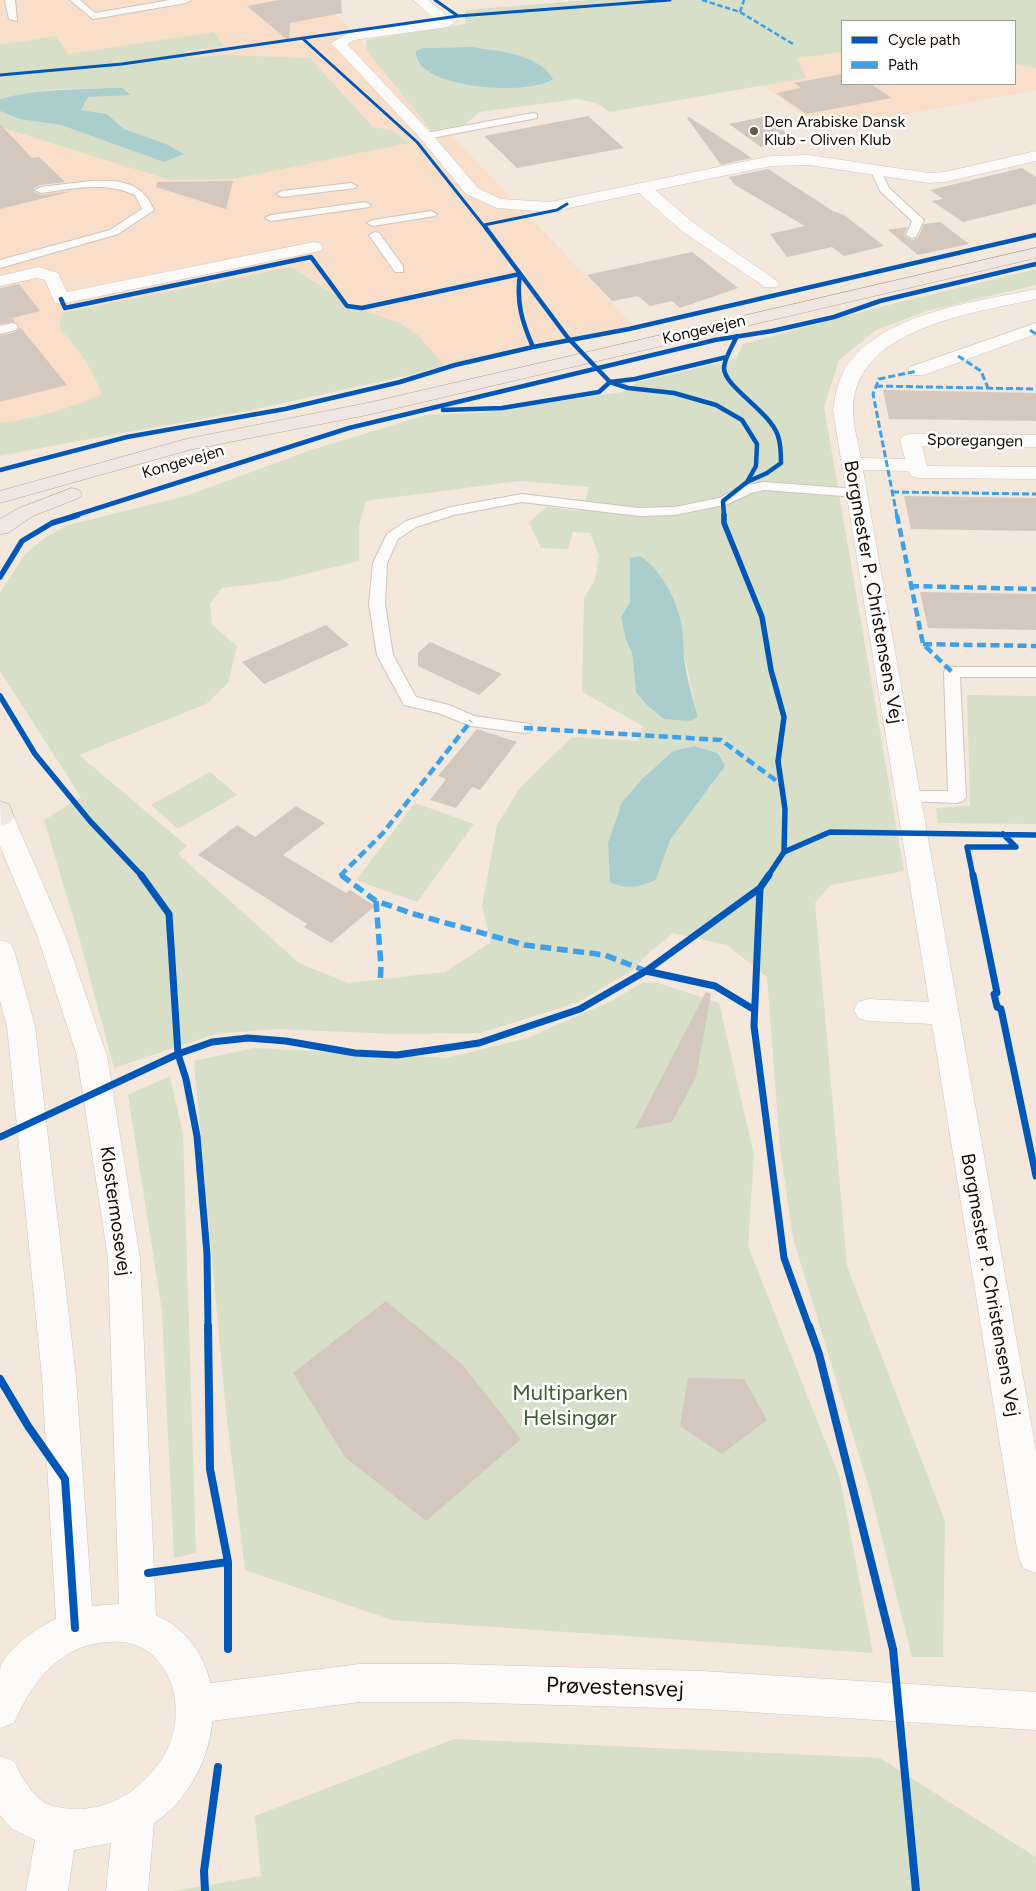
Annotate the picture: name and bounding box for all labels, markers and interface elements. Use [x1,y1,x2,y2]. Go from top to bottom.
legend [841,20,1016,85]
text: Cycle path [888,31,960,49]
text: Path [888,56,918,74]
place label: Den Arabiske Dansk Klub - Oliven Klub [764,112,905,150]
marker: Den Arabiske Dansk Klub - Oliven Klub [748,125,760,137]
street label: Kongevejen [661,311,747,349]
street label: Sporegangen [927,431,1023,451]
street label: Kongevejen [140,441,226,483]
street label: Borgmester P. Christensens Vej [839,458,907,726]
street label: Klostermosevej [95,1145,135,1277]
street label: Borgmester P. Christensens Vej [956,1151,1024,1419]
park label: Multiparken Helsingør [512,1381,628,1432]
street label: Prøvestensvej [546,1672,684,1704]

